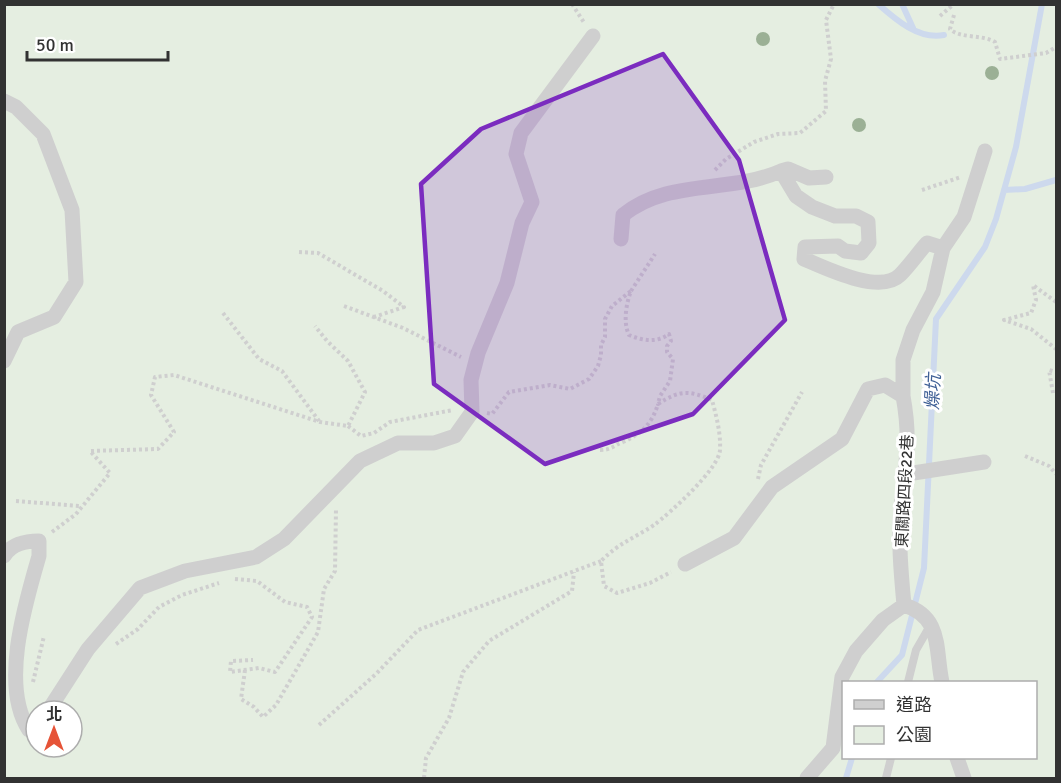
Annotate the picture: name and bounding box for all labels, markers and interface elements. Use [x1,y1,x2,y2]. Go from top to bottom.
scale bar [27,24,168,62]
text: 50 m [36,34,74,56]
water label: 燥坑 [921,370,945,411]
street label: 東關路四段22巷 [892,434,918,548]
legend [842,681,1037,759]
text: 道路 [896,694,932,716]
north arrow [24,699,84,759]
text: 北 [46,705,62,725]
text: 公園 [896,724,932,746]

